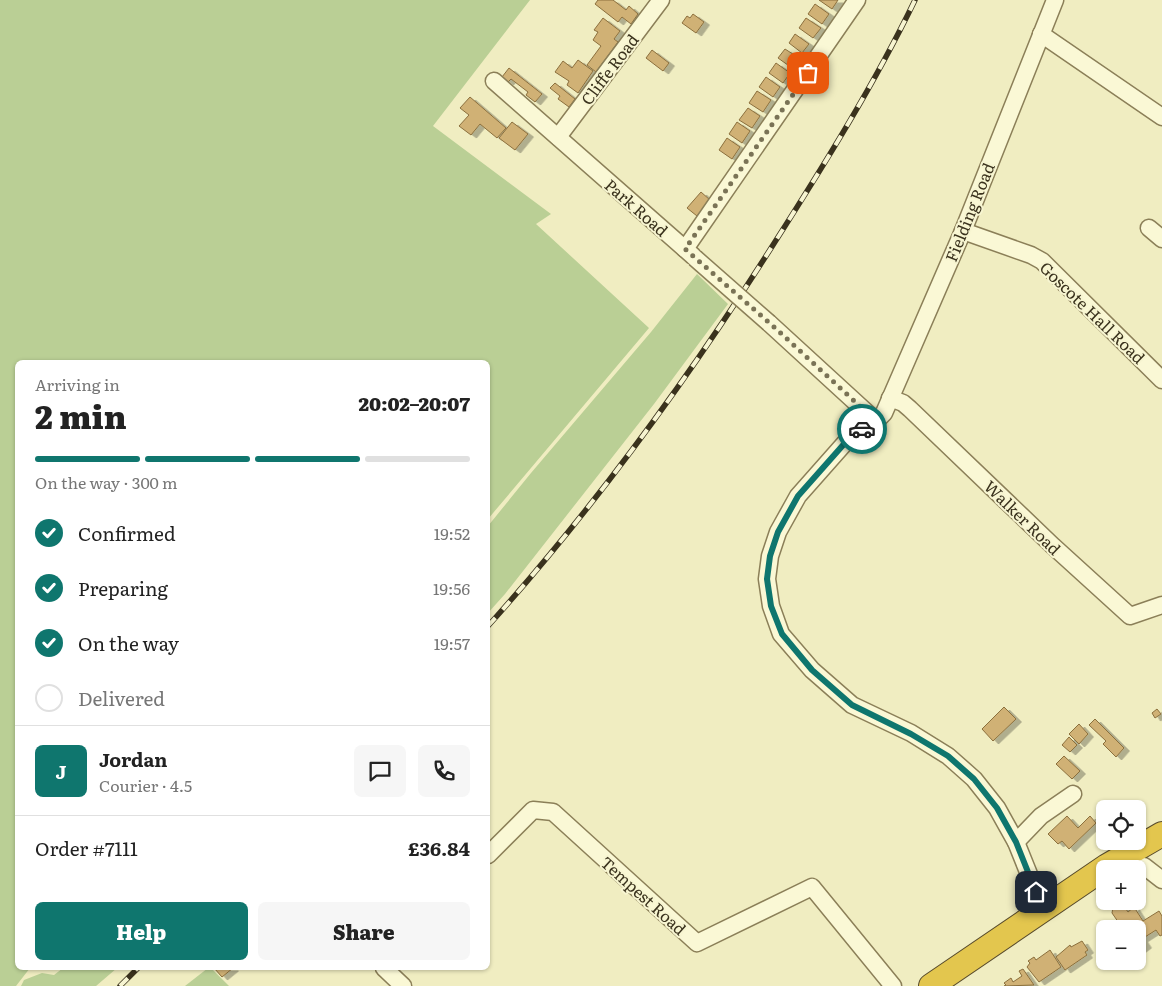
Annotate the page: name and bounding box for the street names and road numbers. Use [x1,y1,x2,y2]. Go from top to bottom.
street label: Cliffe Road [574,28,644,110]
street label: Fielding Road [938,159,1000,265]
street label: Park Road [600,173,674,241]
street label: Goscote Hall Road [1035,255,1151,369]
street label: Walker Road [979,474,1067,560]
street label: Tempest Road [596,850,692,940]

